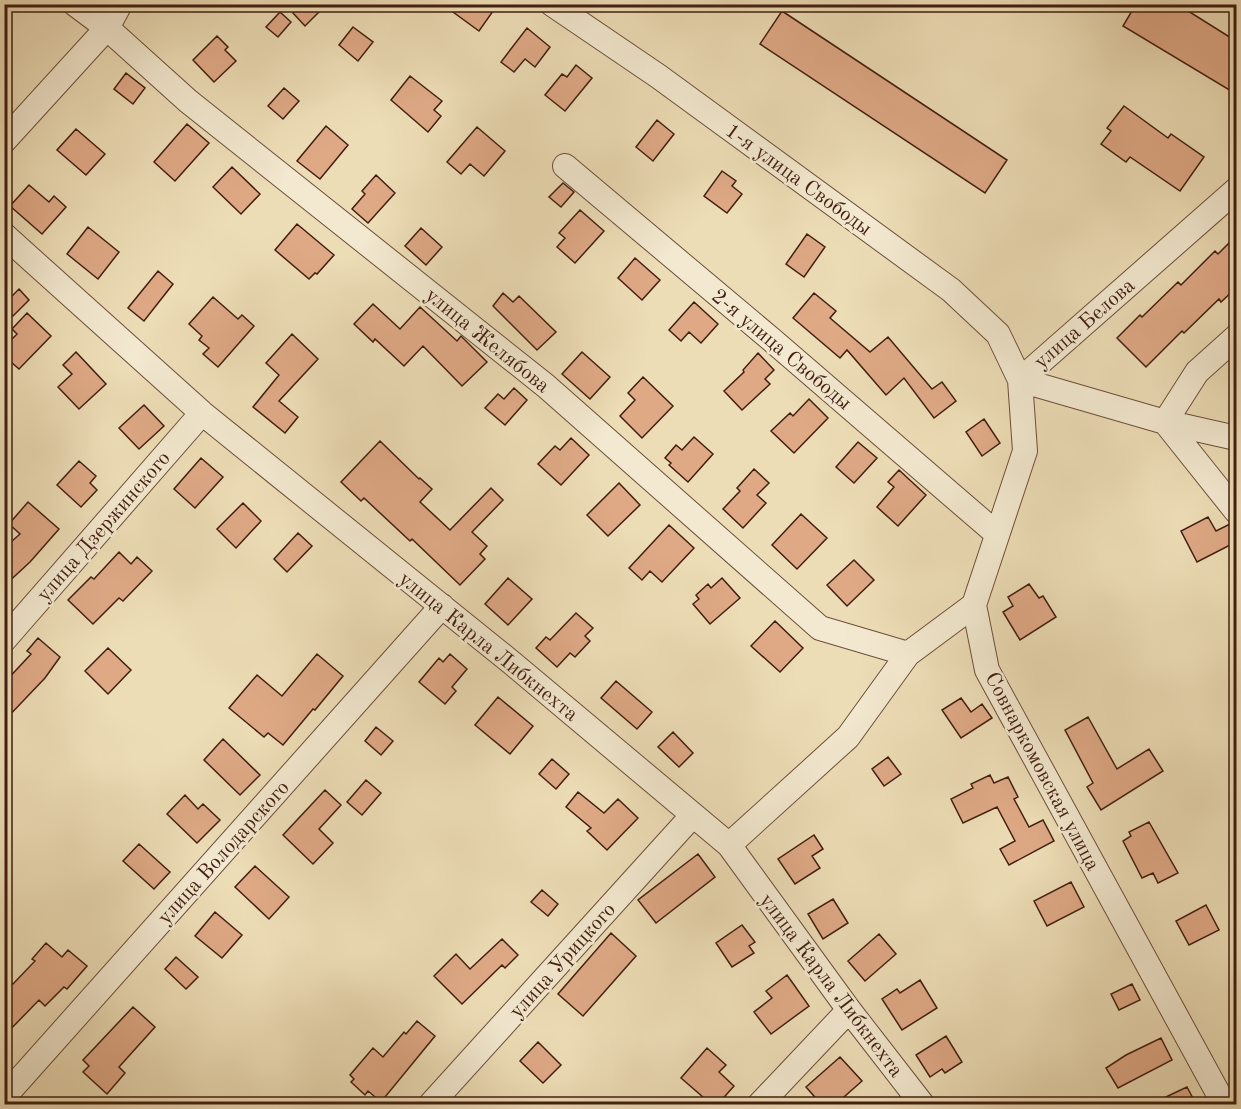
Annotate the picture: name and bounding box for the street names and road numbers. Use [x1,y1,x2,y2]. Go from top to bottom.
street label: 1-я улица Свободы [721,120,875,240]
street label: улица Белова [1031,275,1139,373]
street label: улица Желябова [421,285,553,398]
street label: 2-я улица Свободы [707,286,855,415]
street label: улица Дзержинского [33,448,175,606]
street label: улица Карла Либкнехта [394,569,582,726]
street label: Совнаркомовская улица [980,669,1103,874]
street label: улица Володарского [154,777,294,929]
street label: улица Карла Либкнехта [755,890,907,1082]
street label: улица Урицкого [506,899,620,1023]

